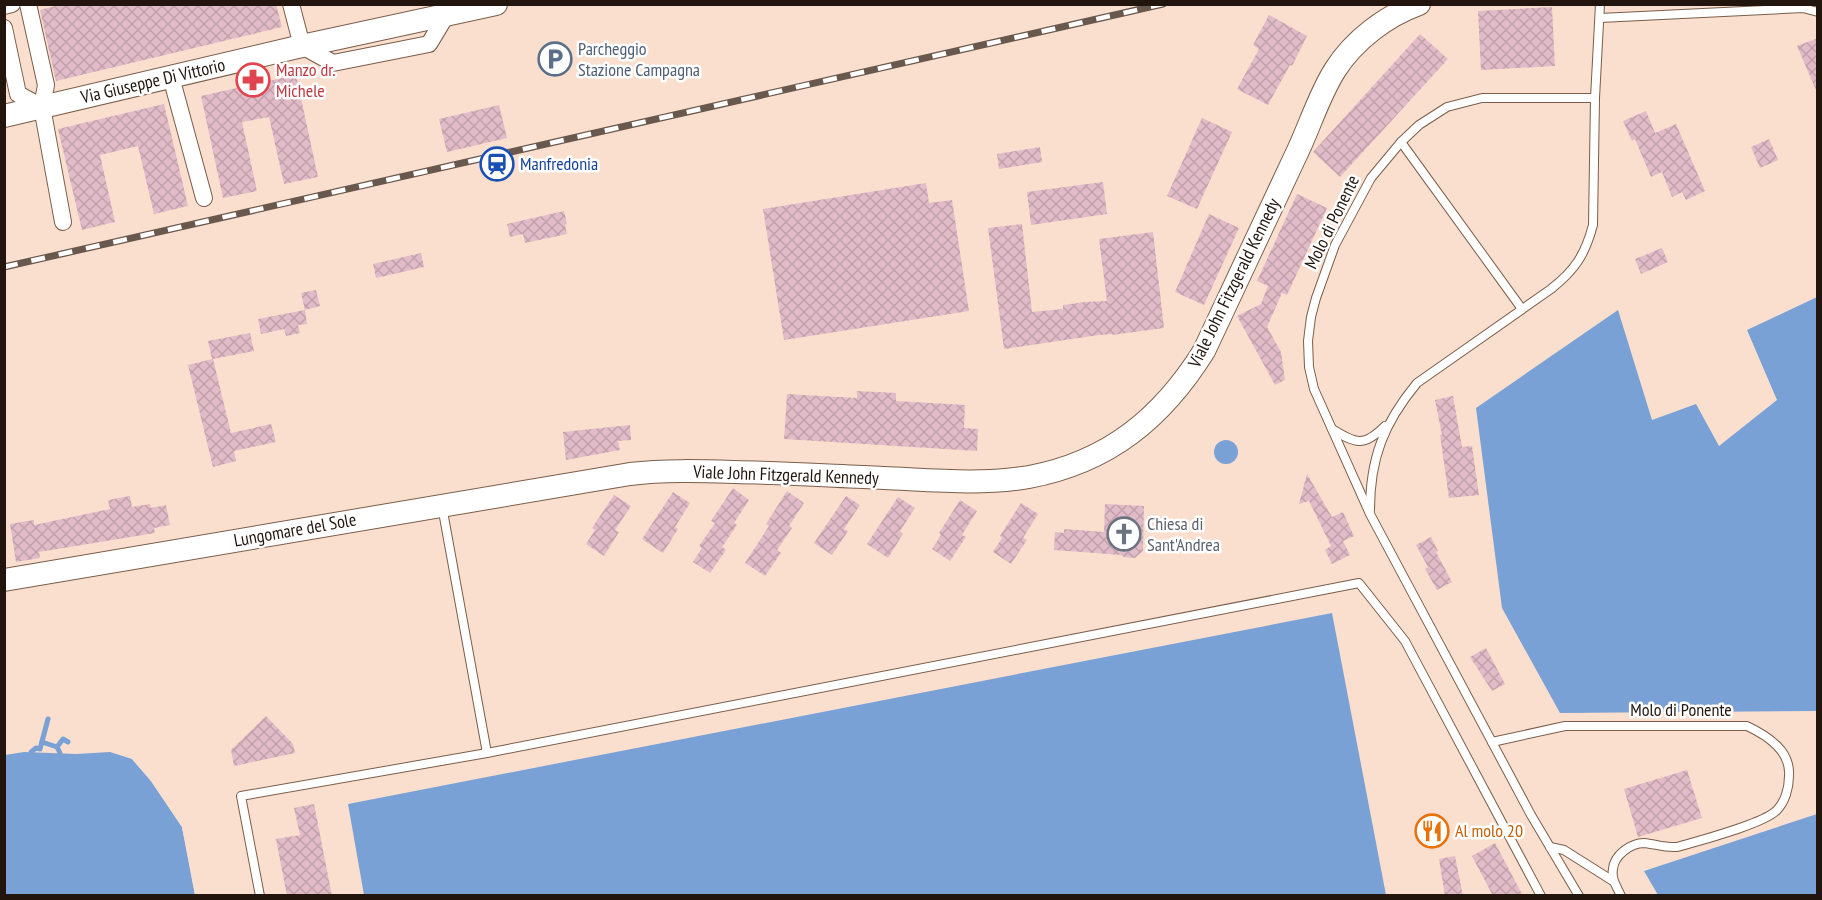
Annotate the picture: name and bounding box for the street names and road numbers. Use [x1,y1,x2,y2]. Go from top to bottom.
street label: Via Giuseppe Di Vittorio [78,53,227,109]
street label: Molo di Ponente [1299,171,1364,272]
street label: Viale John Fitzgerald Kennedy [1182,194,1285,372]
street label: Viale John Fitzgerald Kennedy [692,460,879,489]
street label: Lungomare del Sole [232,507,358,552]
street label: Molo di Ponente [1630,698,1732,721]

